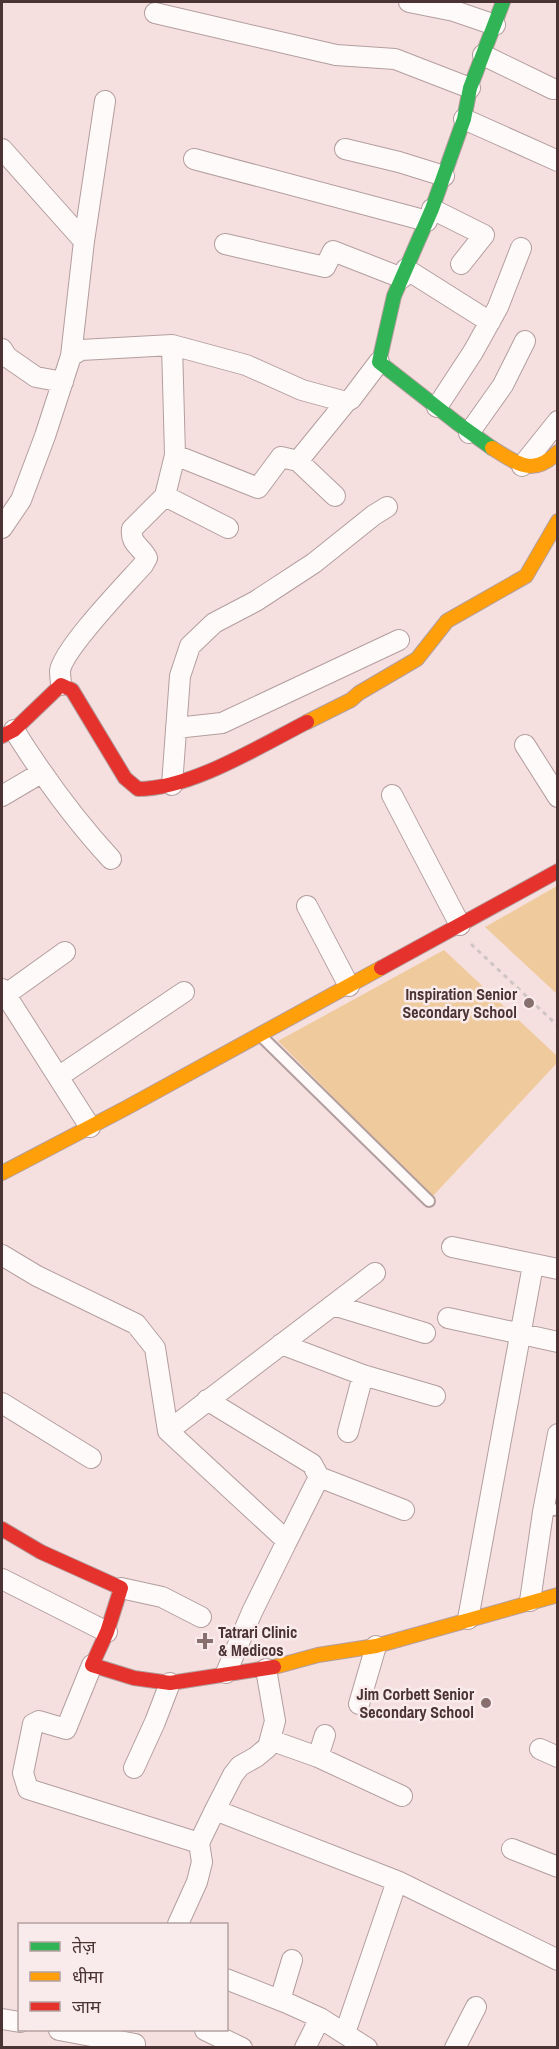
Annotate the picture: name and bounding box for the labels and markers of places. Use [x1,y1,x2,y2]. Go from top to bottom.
place label: Inspiration Senior Secondary School [403,983,518,1023]
marker: Inspiration Senior Secondary School [522,996,536,1010]
place label: Tatrari Clinic & Medicos [218,1621,297,1661]
marker: Tatrari Clinic & Medicos [196,1632,214,1650]
place label: Jim Corbett Senior Secondary School [357,1683,475,1723]
marker: Jim Corbett Senior Secondary School [479,1696,493,1710]

